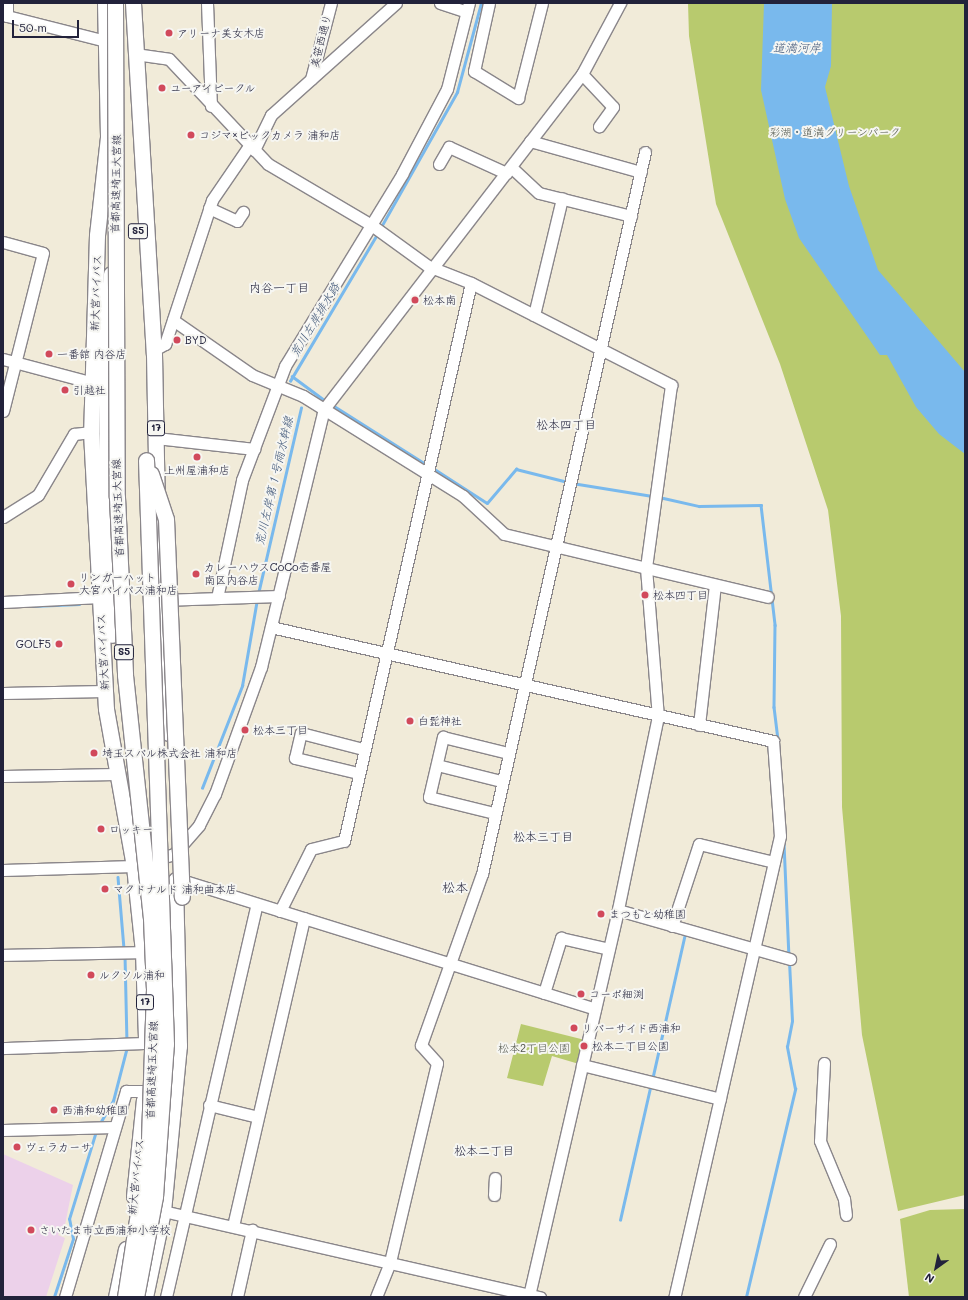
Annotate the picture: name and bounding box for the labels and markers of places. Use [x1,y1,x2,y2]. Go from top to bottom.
place label: アリーナ美女木店 [177,26,265,40]
marker: アリーナ美女木店 [164,28,174,38]
place label: ユーアイビークル [170,81,257,95]
marker: ユーアイビークル [157,83,167,93]
place label: コジマ×ビックカメラ 浦和店 [199,128,340,142]
marker: コジマ×ビックカメラ 浦和店 [186,130,196,140]
place label: 松本南 [423,293,456,307]
marker: 松本南 [410,295,420,305]
place label: BYD [185,333,207,347]
marker: BYD [172,335,182,345]
place label: 一番舘 内谷店 [57,347,127,361]
marker: 一番舘 内谷店 [44,349,54,359]
place label: 引越社 [73,383,106,397]
marker: 引越社 [60,385,70,395]
marker: 上州屋浦和店 [192,452,202,462]
place label: 上州屋浦和店 [164,463,230,477]
place label: カレーハウスCoCo壱番屋 南区内谷店 [204,561,332,587]
marker: カレーハウスCoCo壱番屋 南区内谷店 [191,569,201,579]
place label: リンガーハット 大宮バイパス浦和店 [79,571,178,597]
marker: リンガーハット 大宮バイパス浦和店 [66,579,76,589]
place label: 松本四丁目 [653,588,708,602]
marker: 松本四丁目 [640,590,650,600]
place label: GOLF5 [16,637,51,651]
marker: GOLF5 [54,639,64,649]
place label: 白髭神社 [418,714,462,728]
marker: 白髭神社 [405,716,415,726]
place label: 松本三丁目 [253,723,308,737]
marker: 松本三丁目 [240,725,250,735]
place label: 埼玉スバル株式会社 浦和店 [102,746,238,760]
marker: 埼玉スバル株式会社 浦和店 [89,748,99,758]
place label: ロッキー [109,822,153,836]
marker: ロッキー [96,824,106,834]
place label: マクドナルド 浦和曲本店 [113,882,238,896]
marker: マクドナルド 浦和曲本店 [100,884,110,894]
place label: まつもと幼稚園 [609,907,686,921]
marker: まつもと幼稚園 [596,909,606,919]
place label: ルクソル浦和 [99,968,165,982]
marker: ルクソル浦和 [86,970,96,980]
place label: コーポ細渕 [589,987,644,1001]
marker: コーポ細渕 [576,989,586,999]
place label: リバーサイド西浦和 [582,1021,681,1035]
marker: リバーサイド西浦和 [569,1023,579,1033]
place label: 松本二丁目公園 [592,1039,669,1053]
marker: 松本二丁目公園 [579,1041,589,1051]
place label: 西浦和幼稚園 [62,1103,128,1117]
marker: 西浦和幼稚園 [49,1105,59,1115]
place label: ヴェラカーサ [25,1140,91,1154]
marker: ヴェラカーサ [12,1142,22,1152]
place label: さいたま市立西浦和小学校 [39,1223,171,1237]
marker: さいたま市立西浦和小学校 [26,1225,36,1235]

